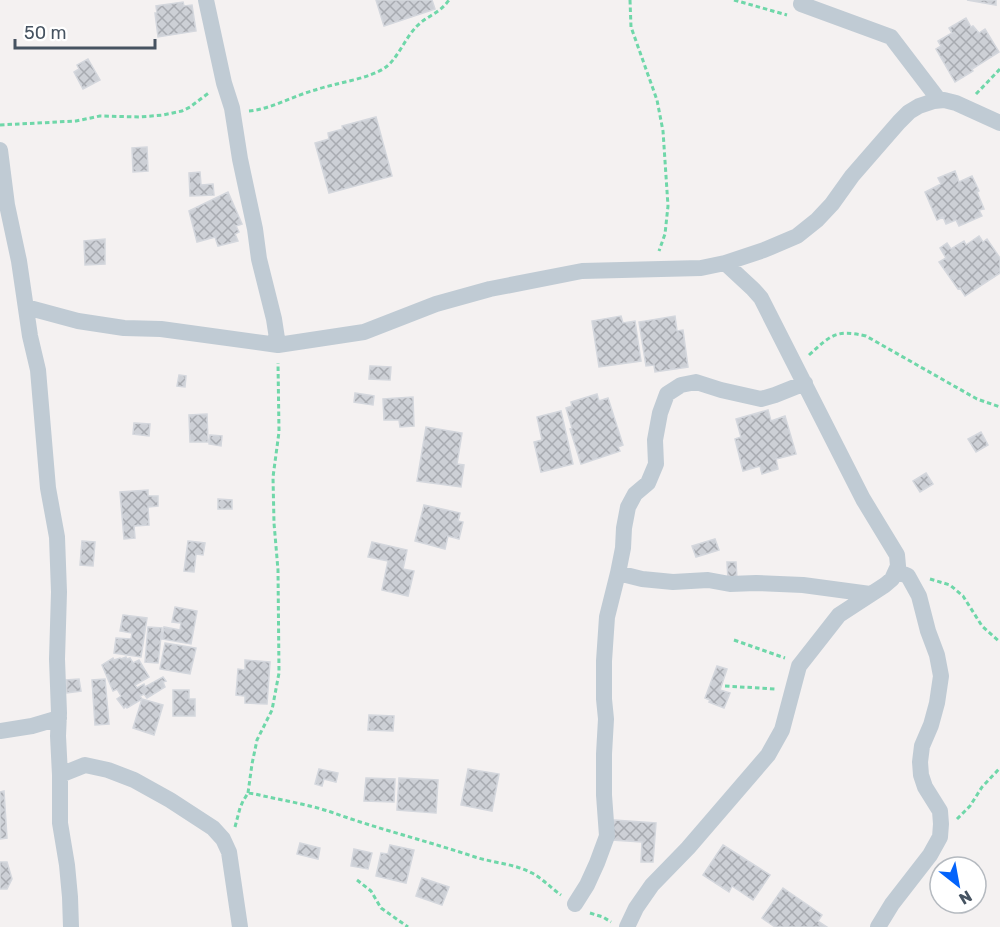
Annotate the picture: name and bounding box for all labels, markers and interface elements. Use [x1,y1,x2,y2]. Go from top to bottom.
scale bar [15,12,154,50]
text: 50 m [24,22,67,44]
north arrow [928,855,988,915]
text: N [956,886,975,909]

